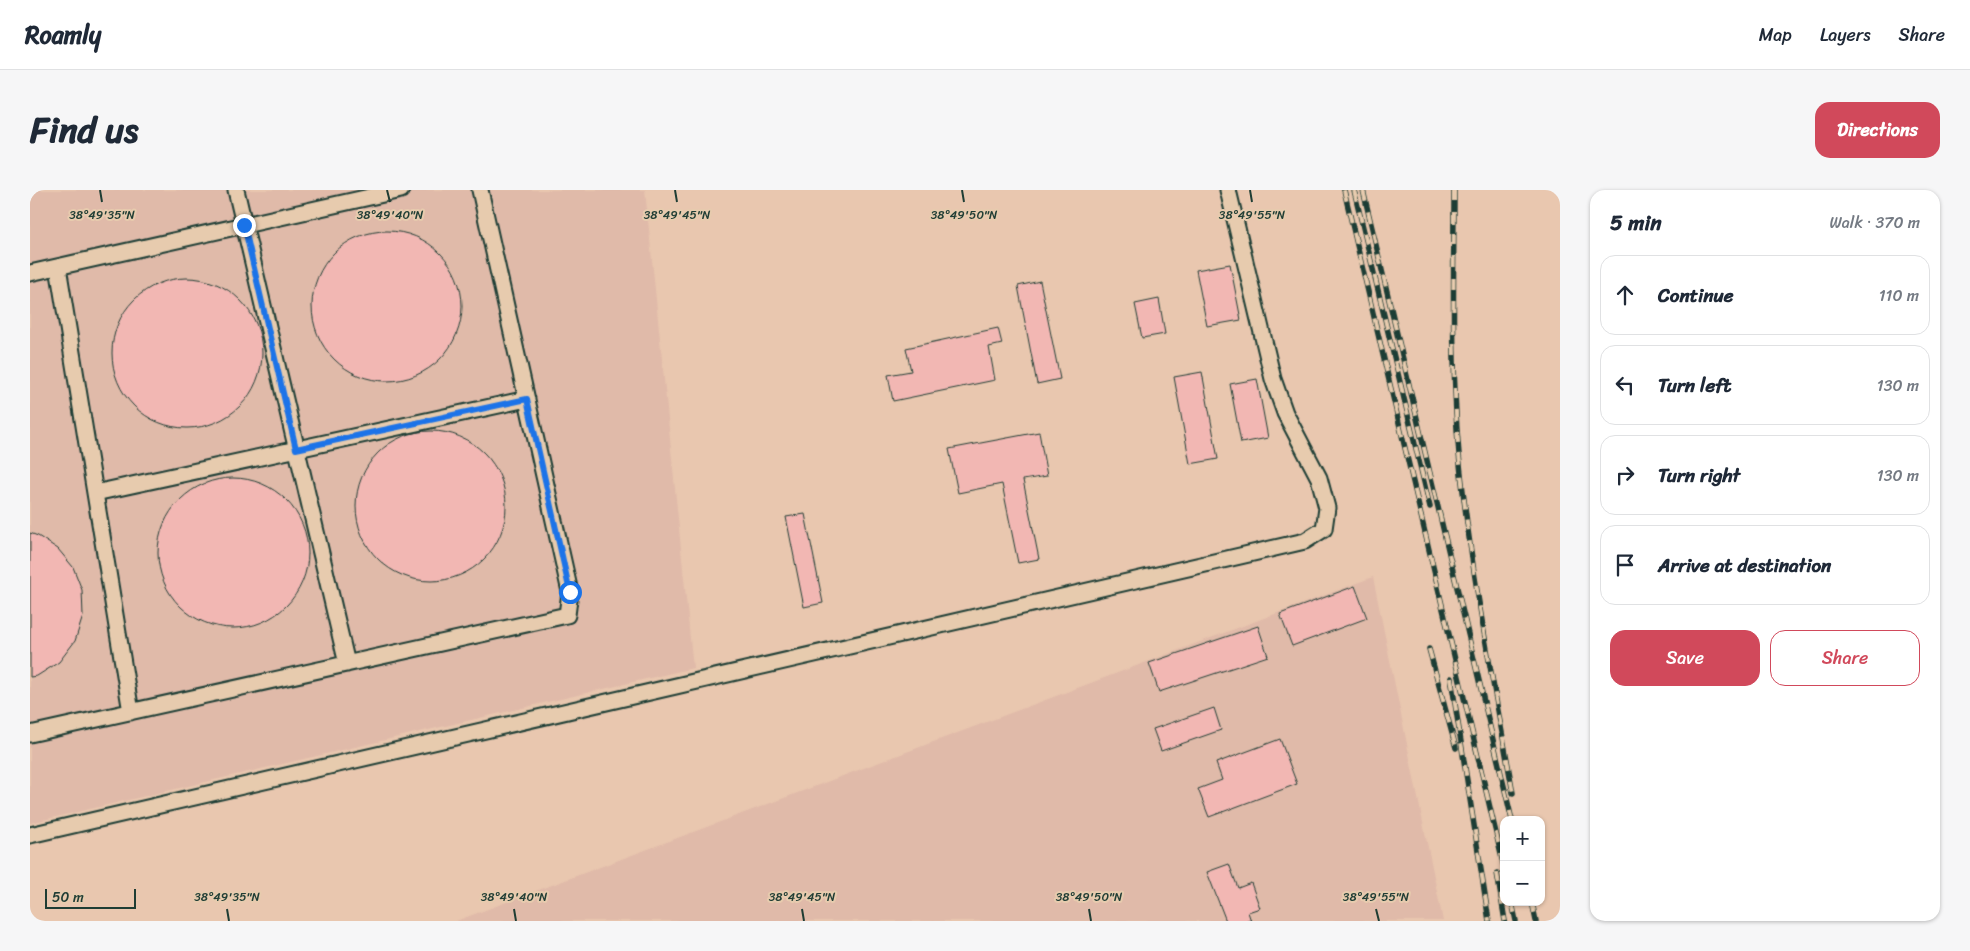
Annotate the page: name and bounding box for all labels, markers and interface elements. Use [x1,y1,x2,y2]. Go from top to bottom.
text: Roamly [25,14,101,56]
text: Map [1759,19,1792,51]
text: Layers [1820,19,1871,51]
text: Share [1899,19,1945,51]
text: Find us [30,99,138,161]
button: Directions [1815,102,1940,158]
text: 38°49'35"N [69,204,135,226]
text: 38°49'40"N [357,204,424,226]
text: 38°49'45"N [644,204,711,226]
text: 38°49'50"N [931,204,998,226]
text: 38°49'55"N [1219,204,1286,226]
text: 5 min [1610,204,1662,242]
text: Walk · 370 m [1829,208,1920,237]
route end [233,214,256,237]
text: Continue [1658,279,1734,312]
icon: ahead [1611,281,1639,309]
text: 110 m [1879,281,1919,310]
text: Turn left [1658,369,1731,402]
icon: left [1611,371,1639,399]
text: 130 m [1877,371,1919,400]
text: Turn right [1658,459,1740,492]
icon: right [1611,461,1639,489]
text: 130 m [1877,461,1919,490]
text: Arrive at destination [1658,549,1831,582]
icon: arrive [1611,551,1639,579]
route start [559,581,582,604]
button: Save [1610,630,1760,686]
button: Share [1770,630,1920,686]
map controls [1500,816,1545,906]
button: + [1500,816,1545,861]
button: − [1500,861,1545,906]
text: 50 m [52,885,84,910]
scale bar [45,886,136,909]
text: 38°49'35"N [194,886,260,908]
text: 38°49'40"N [481,886,548,908]
text: 38°49'45"N [769,886,836,908]
text: 38°49'50"N [1056,886,1123,908]
text: 38°49'55"N [1343,886,1410,908]

